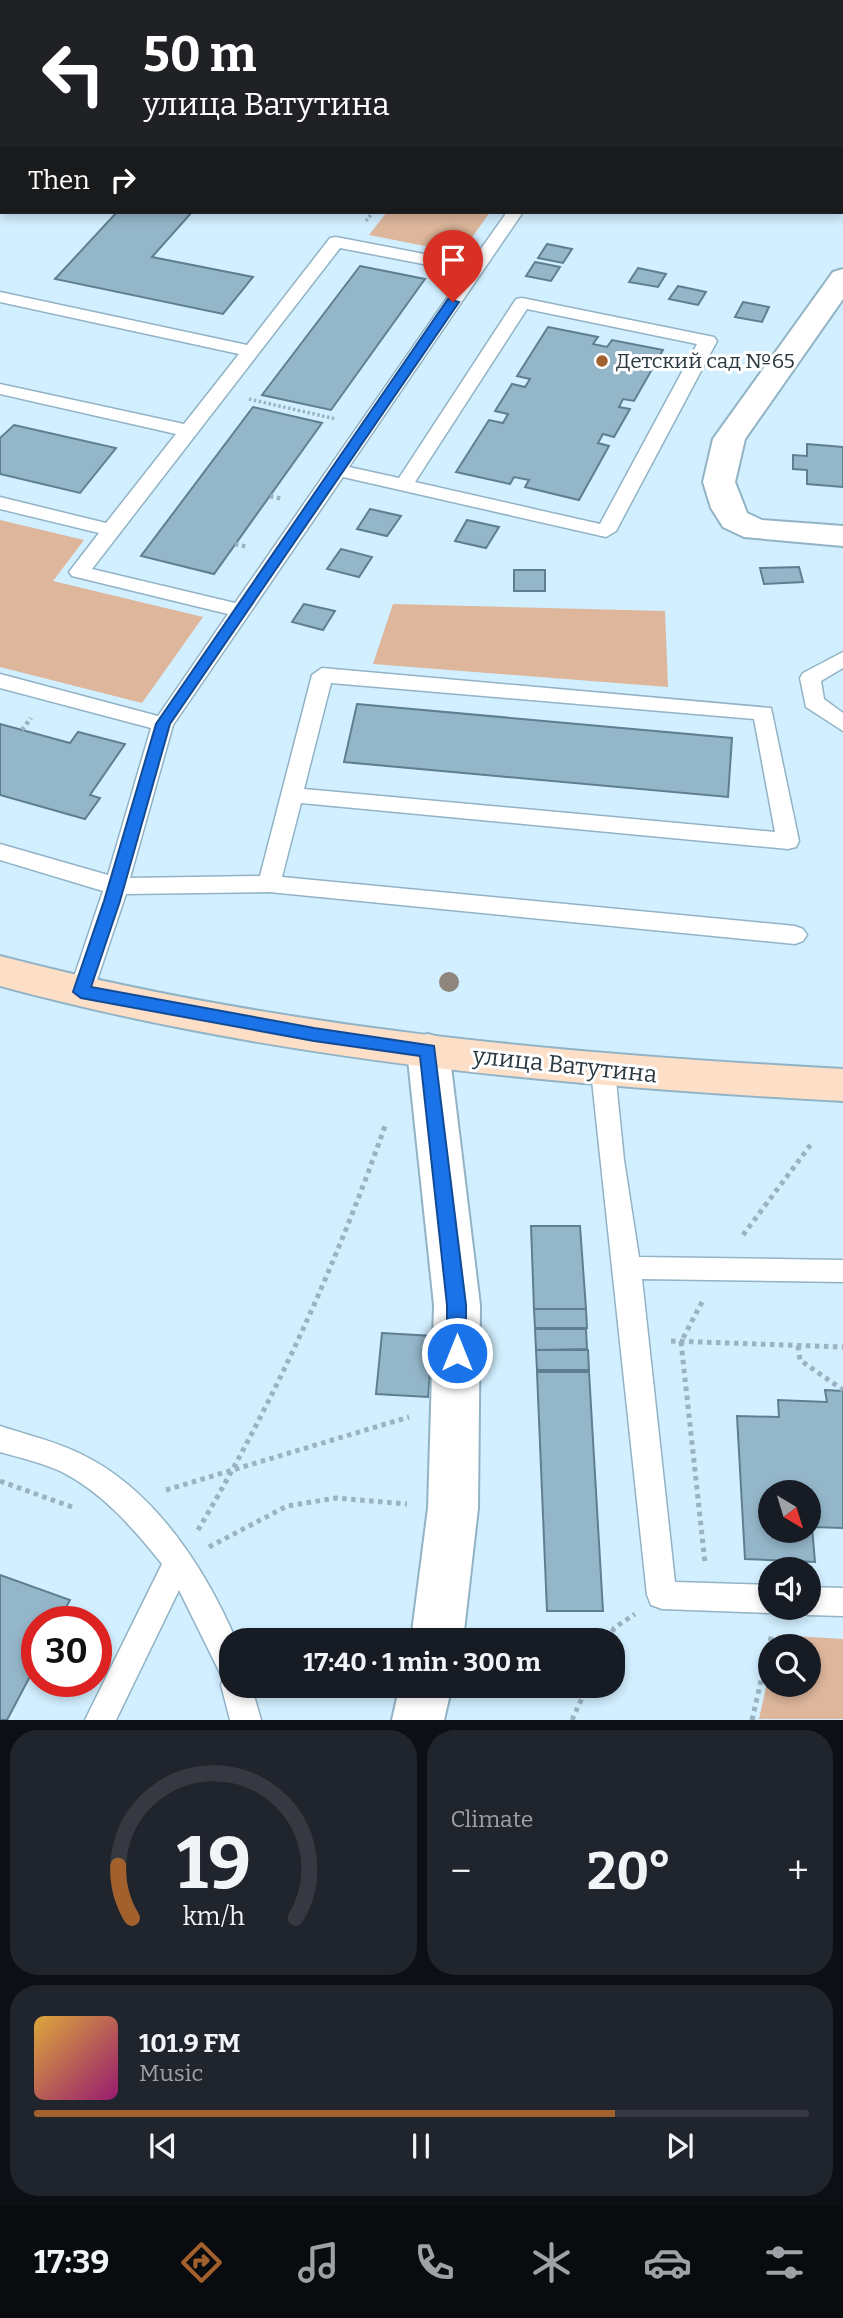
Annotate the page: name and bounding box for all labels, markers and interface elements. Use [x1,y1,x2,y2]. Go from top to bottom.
text: 50 m [143,25,256,84]
icon: left [28,28,119,119]
text: улица Ватутина [143,85,390,123]
icon: right [104,161,142,199]
text: Then [28,165,90,196]
pin [423,230,483,302]
icon: arrive [434,241,472,279]
place label: Детский сад №65 [616,348,795,374]
marker: Детский сад №65 [594,353,610,369]
street label: улица Ватутина [470,1041,659,1089]
position arrow [420,1316,494,1390]
north arrow [758,1480,821,1544]
map controls [758,1480,821,1697]
button: sound [758,1557,821,1620]
speed limit sign: 30 [21,1606,112,1697]
button: search [758,1634,821,1697]
text: 17:40 · 1 min · 300 m [303,1647,541,1678]
text: Climate [451,1805,533,1833]
text: 19 [176,1821,250,1908]
text: 20° [587,1840,672,1903]
text: − [451,1848,471,1894]
text: + [787,1848,809,1894]
text: km/h [182,1902,245,1932]
text: 101.9 FM [139,2028,240,2059]
text: Music [139,2059,203,2087]
icon: previous [144,2127,182,2165]
icon: pause [402,2127,440,2165]
icon: next [661,2127,699,2165]
icon: directions [177,2238,226,2287]
icon: music [294,2238,343,2287]
icon: phone [410,2238,459,2287]
icon: climate [527,2238,576,2287]
icon: car [643,2238,692,2287]
icon: filters [760,2238,809,2287]
text: 17:39 [34,2243,109,2281]

